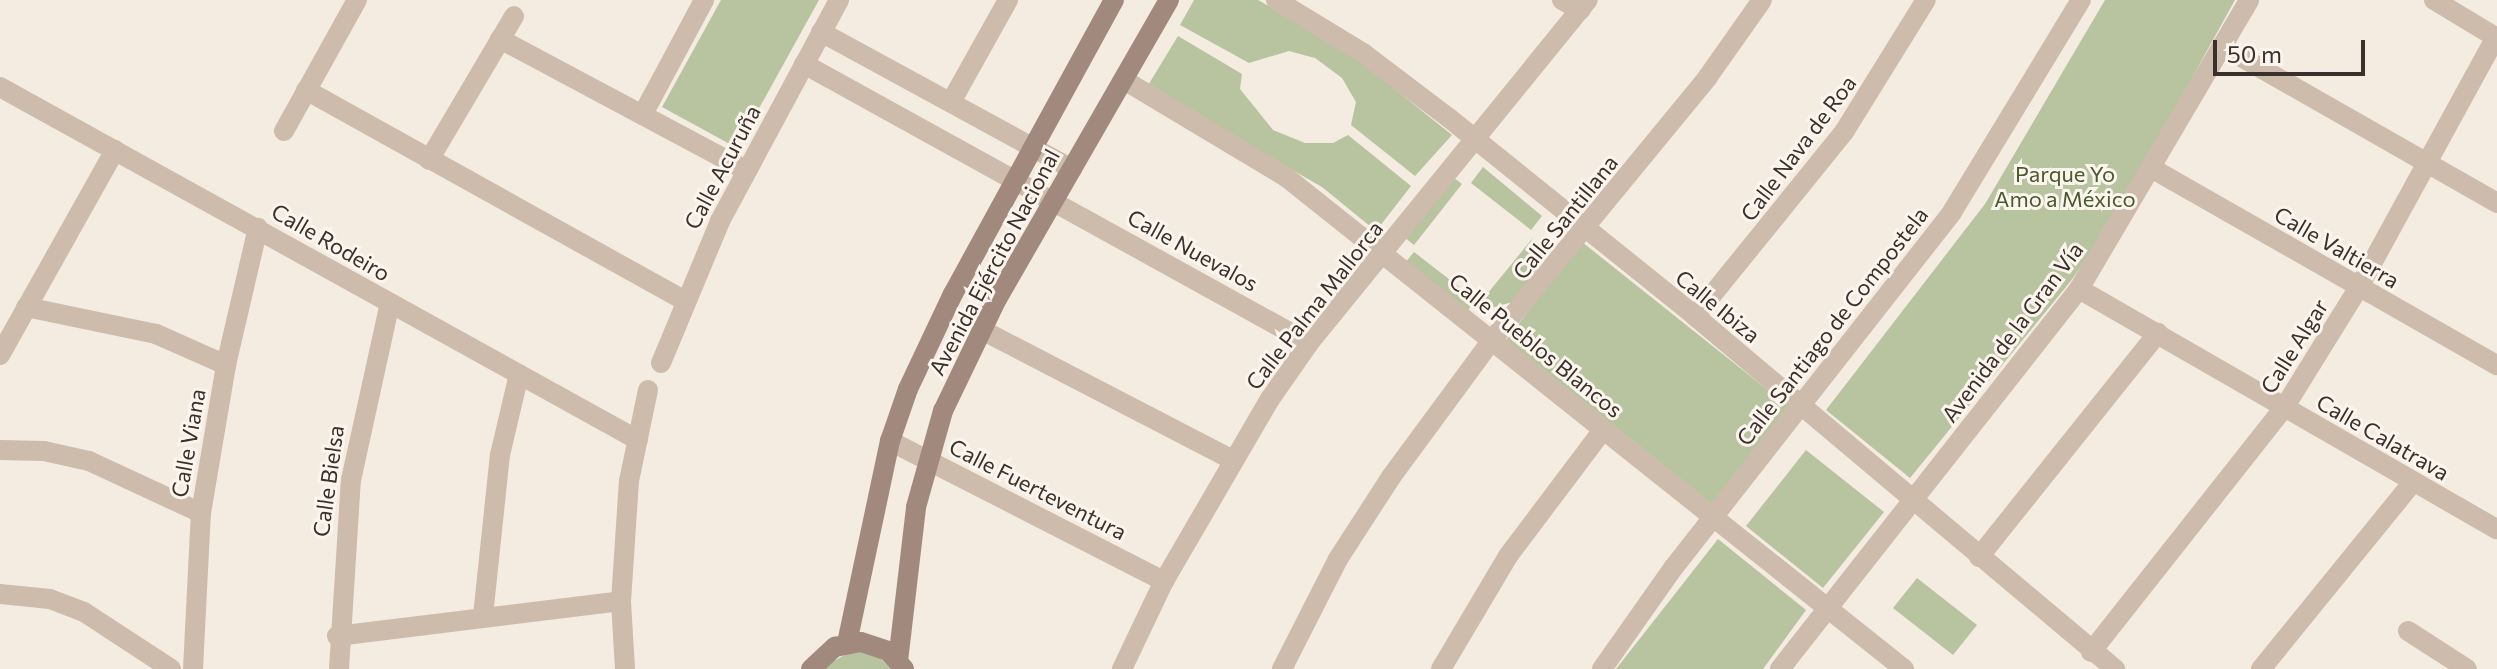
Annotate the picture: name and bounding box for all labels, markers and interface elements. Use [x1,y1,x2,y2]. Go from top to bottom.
scale bar [2217,24,2369,74]
text: 50 m [2227,39,2282,68]
street label: Calle Nava de Roa [1735,70,1861,226]
street label: Calle Acuruña [678,100,766,234]
street label: Avenida Ejército Nacional [923,144,1065,380]
street label: Calle Santillana [1507,150,1623,284]
park label: Parque Yo Amo a México [1994,160,2136,212]
street label: Calle Rodeiro [267,198,395,286]
street label: Calle Valtierra [2270,201,2404,293]
street label: Calle Santiago de Compostela [1731,202,1933,450]
street label: Calle Nuevalos [1123,203,1263,297]
street label: Calle Palma Mallorca [1240,215,1388,395]
street label: Avenida de la Gran Vía [1936,237,2088,427]
street label: Calle Ibiza [1671,264,1765,348]
street label: Calle Pueblos Blancos [1444,267,1628,423]
street label: Calle Algar [2255,294,2333,398]
street label: Calle Viana [165,387,211,499]
street label: Calle Calatrava [2312,388,2454,486]
street label: Calle Bielsa [307,424,349,538]
street label: Calle Fuerteventura [945,433,1131,545]

